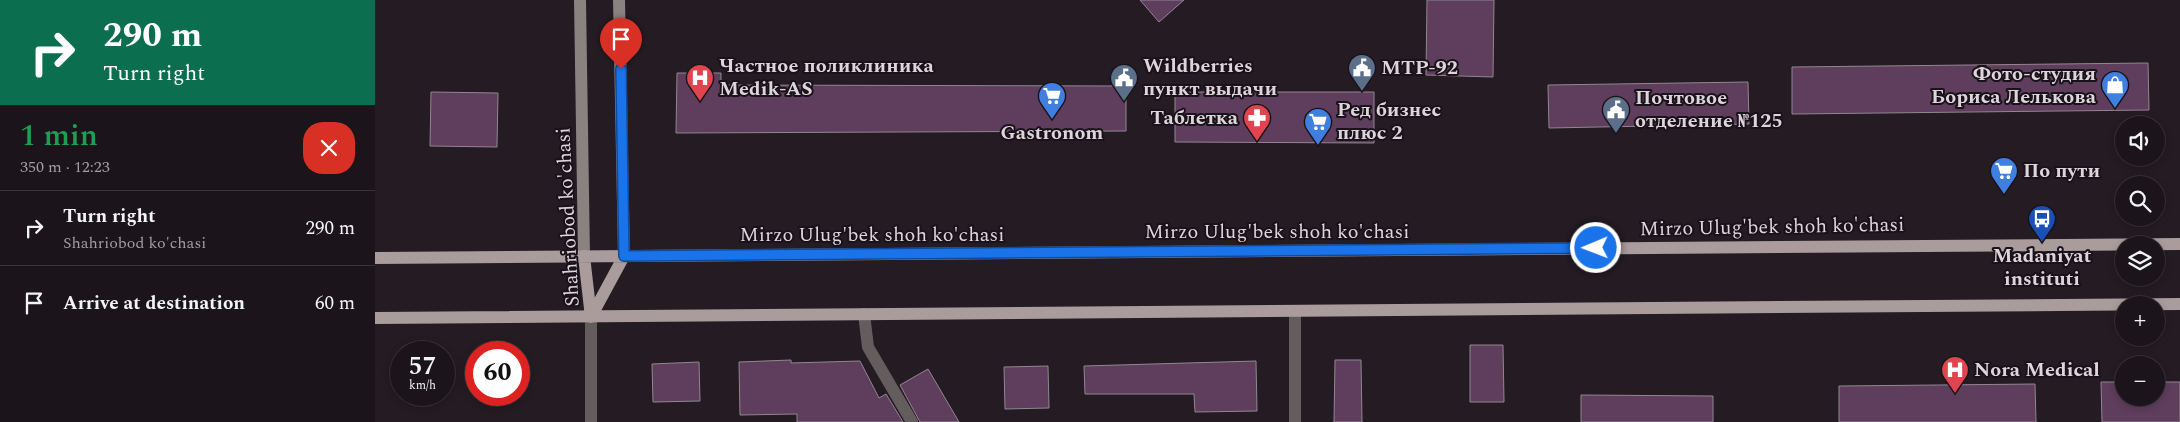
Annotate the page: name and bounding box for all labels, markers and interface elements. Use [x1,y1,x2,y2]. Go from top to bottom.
text: 290 m [103,9,202,62]
pin [600,18,642,69]
icon: right [20,20,85,85]
icon: arrive [607,25,635,53]
place label: Частное поликлиника Medik-AS [719,51,935,104]
place label: Wildberries пункт выдачи [1143,51,1277,104]
public building icon: MTP-92 [1347,53,1377,92]
place label: MTP-92 [1381,53,1458,83]
text: Turn right [103,57,205,90]
place label: Фото-студия Бориса Лелькова [1931,59,2097,112]
hospital icon: Частное поликлиника Medik-AS [685,63,715,102]
public building icon: Wildberries пункт выдачи [1109,63,1139,102]
shop icon: Фото-студия Бориса Лелькова [2100,70,2130,109]
supermarket icon: Gastronom [1037,81,1067,120]
place label: Почтовое отделение №125 [1635,83,1783,136]
place label: Ред бизнес плюс 2 [1337,95,1441,148]
public building icon: Почтовое отделение №125 [1601,95,1631,134]
place label: Таблетка [1150,103,1239,133]
pharmacy icon: Таблетка [1242,103,1272,142]
supermarket icon: Ред бизнес плюс 2 [1303,107,1333,146]
text: 1 min [20,113,98,159]
map controls [2115,116,2165,406]
button: sound [2115,116,2165,166]
place label: Gastronom [1001,118,1103,148]
button: close [303,122,355,174]
street label: Shahriobod ko'chasi [548,127,588,307]
text: 350 m · 12:23 [20,155,110,179]
supermarket icon: По пути [1989,156,2019,195]
place label: По пути [2023,156,2100,186]
button: search [2115,176,2165,226]
text: Turn right [63,202,156,231]
bus stop icon: Madaniyat instituti [2027,204,2057,243]
street label: Mirzo Ulug'bek shoh ko'chasi [1639,210,1905,244]
icon: right [20,214,48,242]
text: 290 m [305,214,355,243]
street label: Mirzo Ulug'bek shoh ko'chasi [1145,217,1409,247]
street label: Mirzo Ulug'bek shoh ko'chasi [740,220,1004,250]
position arrow [1569,221,1621,273]
text: Shahriobod ko'chasi [63,231,206,255]
button: layers [2115,236,2165,286]
place label: Madaniyat instituti [1993,241,2092,294]
icon: arrive [20,289,48,317]
text: Arrive at destination [63,289,245,318]
text: 60 m [315,289,355,318]
button: + [2115,296,2165,346]
speed limit sign: 60 [465,341,530,406]
text: 57 [408,348,437,386]
hospital icon: Nora Medical [1940,355,1970,394]
place label: Nora Medical [1974,355,2100,385]
button: − [2115,356,2165,406]
text: km/h [409,376,436,395]

